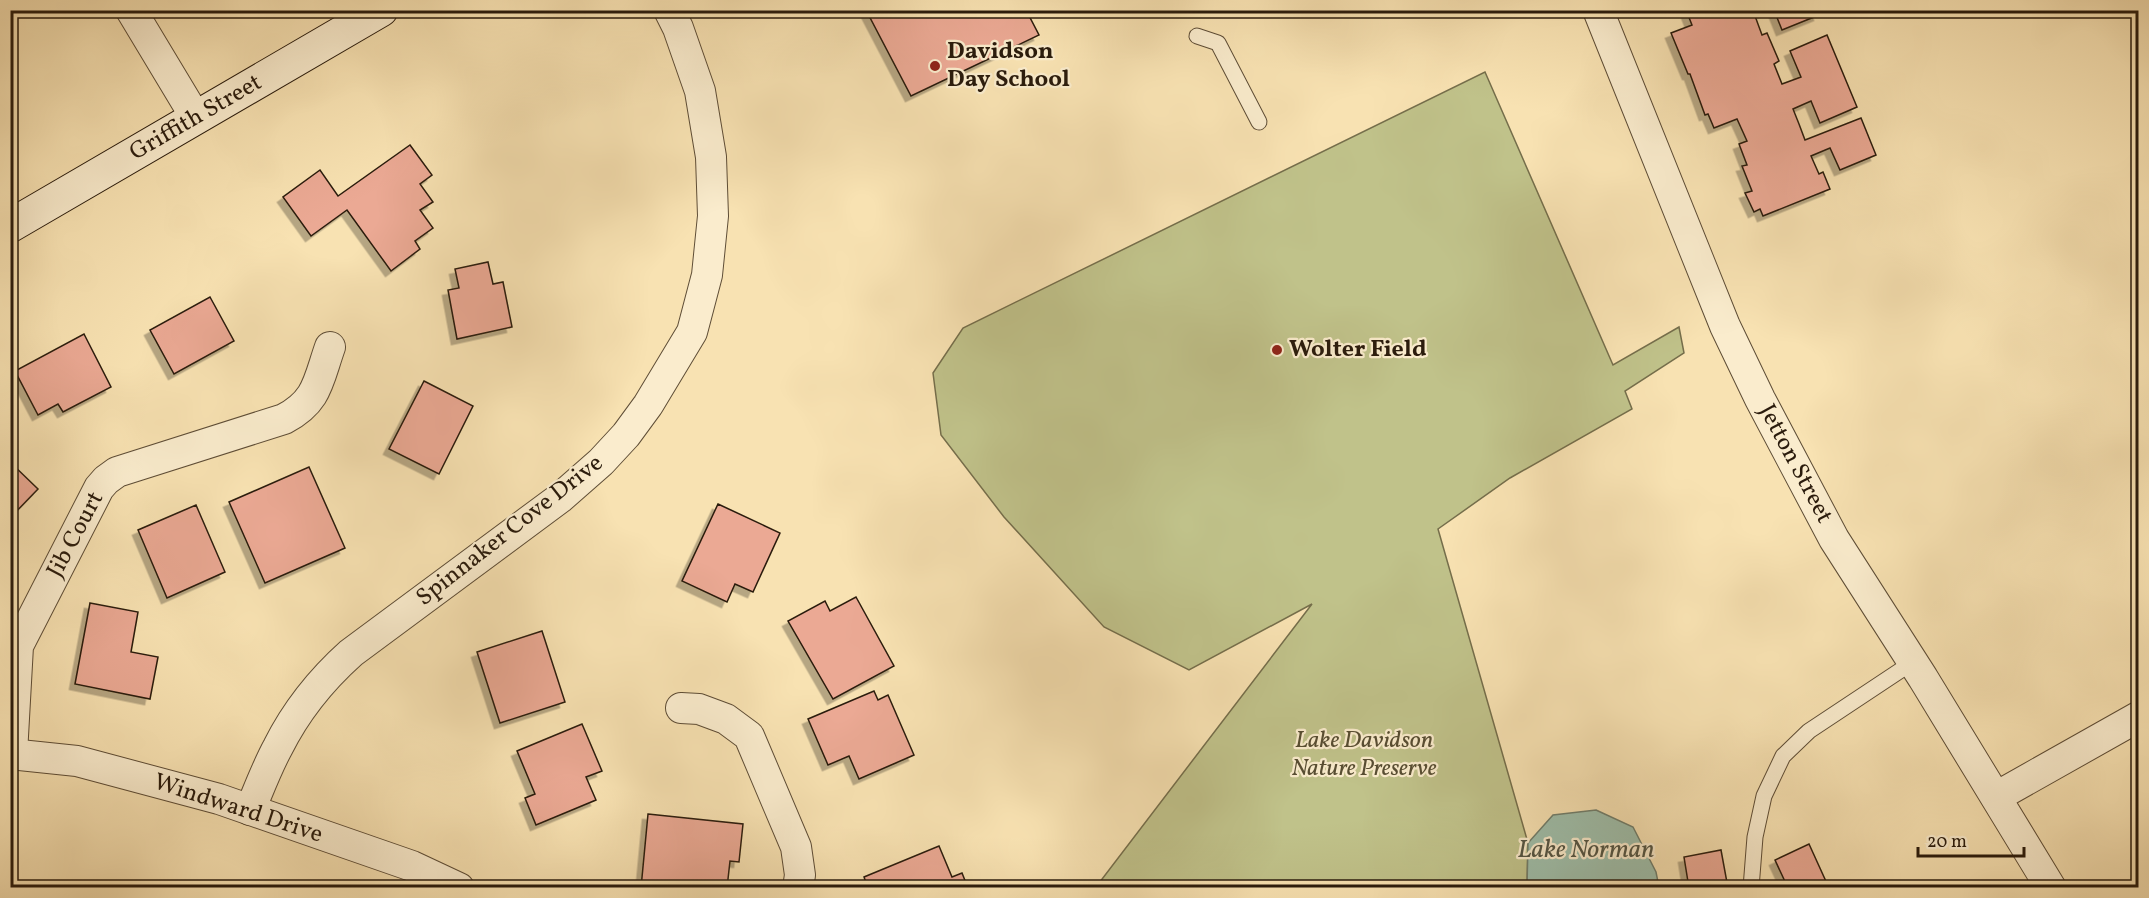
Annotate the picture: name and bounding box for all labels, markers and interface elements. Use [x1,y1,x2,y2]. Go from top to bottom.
place label: Davidson Day School [947,35,1070,97]
marker: Davidson Day School [928,59,942,73]
street label: Griffith Street [123,66,269,170]
place label: Wolter Field [1289,333,1427,367]
marker: Wolter Field [1270,343,1284,357]
street label: Jetton Street [1749,398,1841,530]
street label: Spinnaker Cove Drive [409,447,611,615]
street label: Jib Court [39,486,113,584]
park label: Lake Davidson Nature Preserve [1291,724,1437,786]
street label: Windward Drive [149,766,327,852]
scale bar [1918,820,2024,858]
text: 20 m [1927,830,1967,855]
water label: Lake Norman [1517,832,1655,868]

